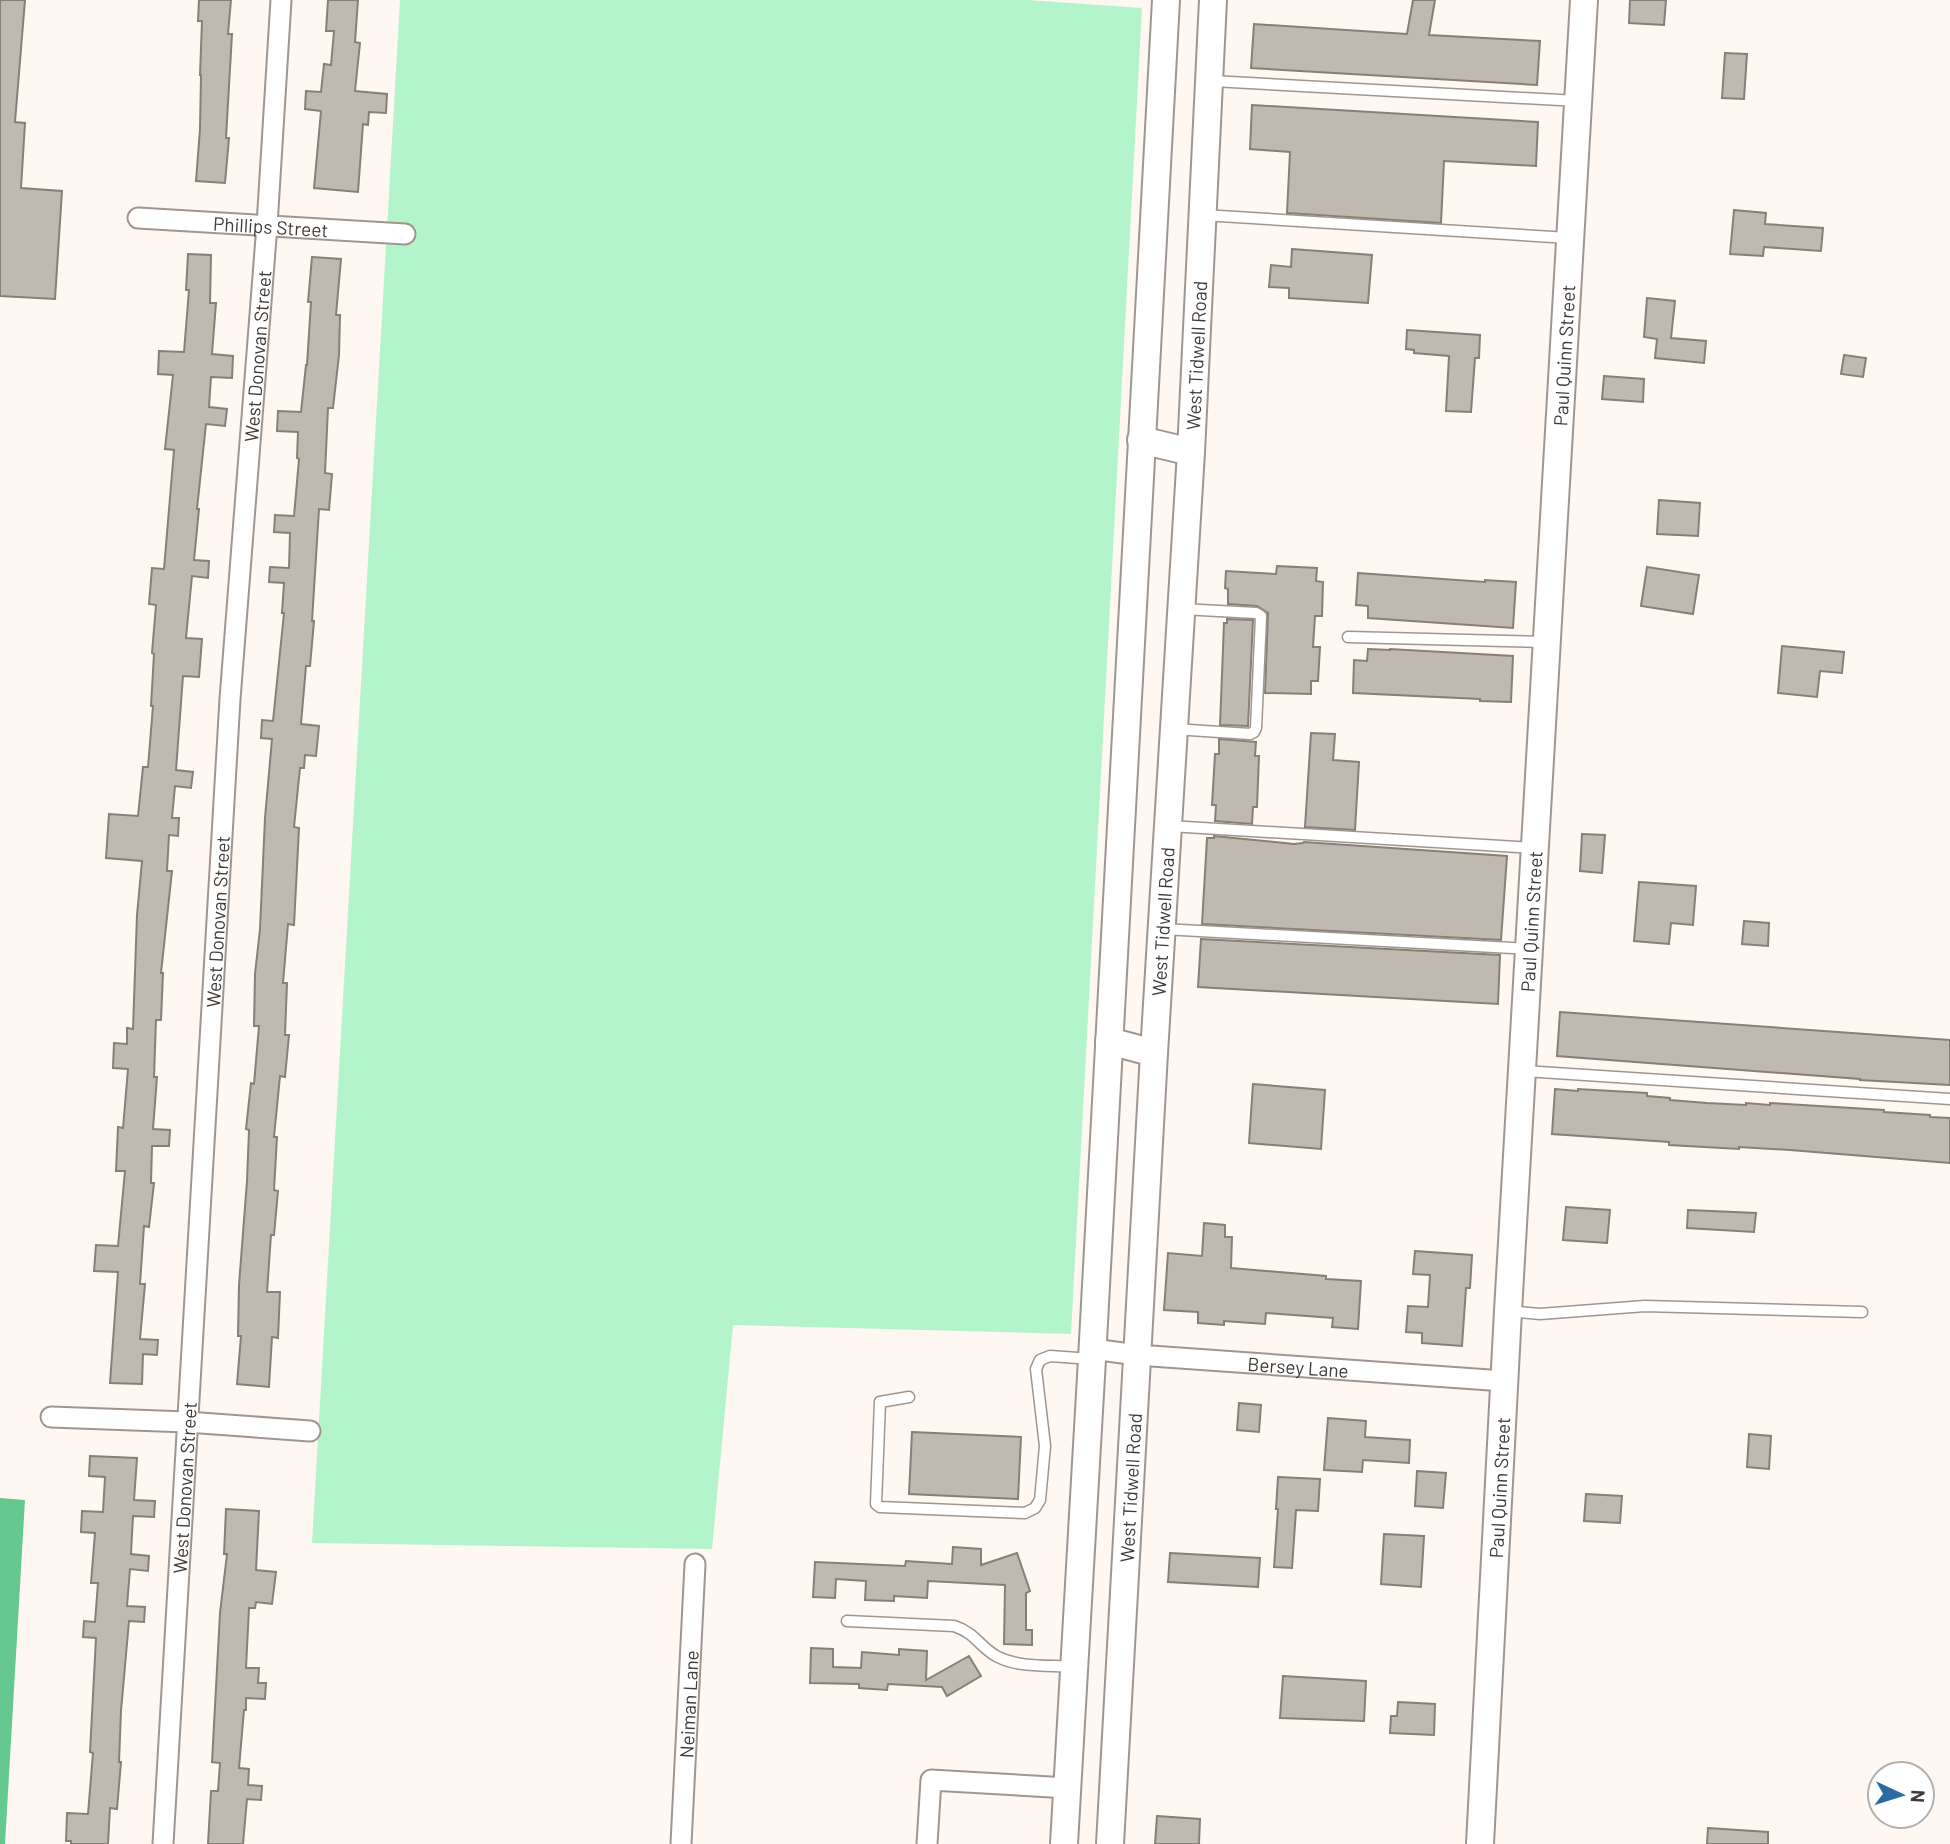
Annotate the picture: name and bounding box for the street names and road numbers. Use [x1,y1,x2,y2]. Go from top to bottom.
street label: Phillips Street [213,211,329,241]
street label: West Donovan Street [239,269,275,443]
street label: West Tidwell Road [1181,280,1211,431]
street label: Paul Quinn Street [1548,284,1579,427]
street label: West Donovan Street [200,835,233,1008]
street label: West Tidwell Road [1146,846,1178,997]
street label: Paul Quinn Street [1515,850,1546,993]
street label: Bersey Lane [1247,1351,1350,1381]
street label: West Donovan Street [167,1401,200,1574]
street label: West Tidwell Road [1114,1412,1145,1563]
street label: Paul Quinn Street [1484,1416,1514,1559]
street label: Neiman Lane [674,1650,702,1759]

